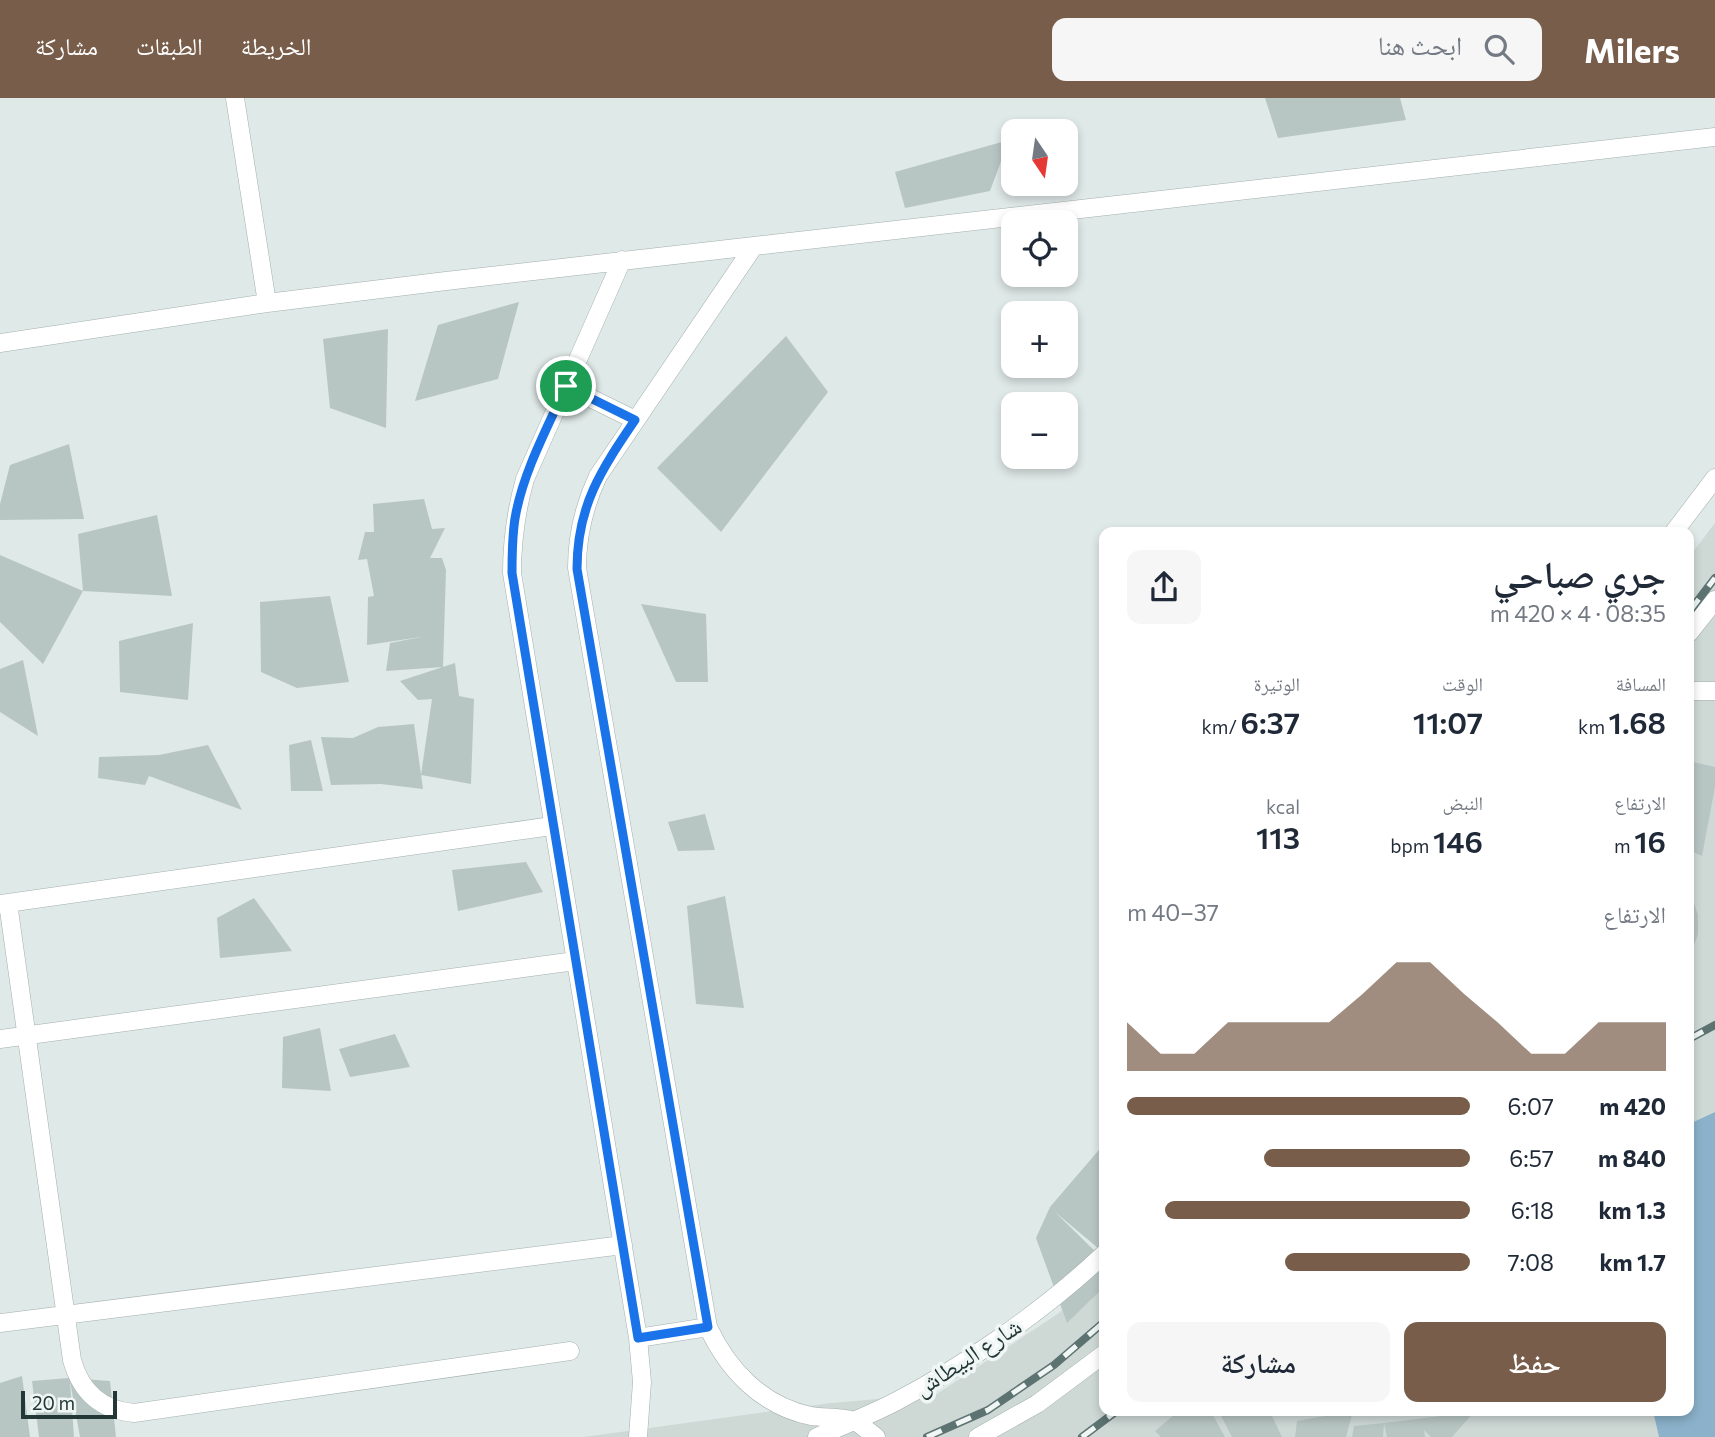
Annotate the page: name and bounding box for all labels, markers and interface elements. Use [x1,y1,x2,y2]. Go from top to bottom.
search box [1052,18,1542,81]
text: ابحث هنا [1378,29,1462,60]
text: Milers [1584,29,1680,70]
icon: search [1480,30,1518,68]
text: مشاركة [35,31,98,60]
text: الطبقات [136,31,203,60]
text: الخريطة [241,31,311,60]
north arrow [1001,119,1078,196]
map controls [1001,119,1078,469]
button: locate [1001,210,1078,287]
button: + [1001,301,1078,378]
pin [536,356,596,416]
icon: arrive [547,367,585,405]
button: − [1001,392,1078,469]
text: جري صباحي [1493,549,1666,596]
button: share [1127,550,1201,624]
text: 08:35 · 4 × 420 m [1490,599,1666,627]
text: الوتيرة [1254,672,1300,695]
text: الوقت [1442,672,1483,695]
text: المسافة [1616,672,1666,695]
text: 6:37 [1241,703,1300,740]
text: 11:07 [1413,703,1483,740]
text: 1.68 [1609,703,1666,740]
text: /km [1202,715,1241,738]
text: km [1578,715,1609,738]
text: النبض [1442,791,1483,814]
text: الارتفاع [1614,791,1666,814]
text: kcal [1266,795,1300,818]
text: 113 [1256,818,1300,855]
text: 146 [1433,822,1483,859]
text: 16 [1634,822,1666,859]
text: bpm [1390,834,1433,857]
text: m [1614,834,1634,857]
text: 37–40 m [1127,898,1219,926]
text: الارتفاع [1603,900,1666,928]
text: 6:07 [1508,1092,1554,1120]
text: 420 m [1599,1092,1666,1120]
text: 6:57 [1509,1144,1554,1172]
text: 840 m [1598,1144,1666,1172]
text: 6:18 [1511,1196,1554,1224]
text: 1.3 km [1598,1196,1666,1224]
text: 7:08 [1507,1248,1554,1276]
text: 1.7 km [1599,1248,1666,1276]
street label: شارع البيطاش [908,1311,1027,1403]
button: مشاركة [1127,1322,1390,1402]
button: حفظ [1404,1322,1666,1402]
scale bar [21,1388,117,1420]
text: 20 m [32,1391,75,1414]

